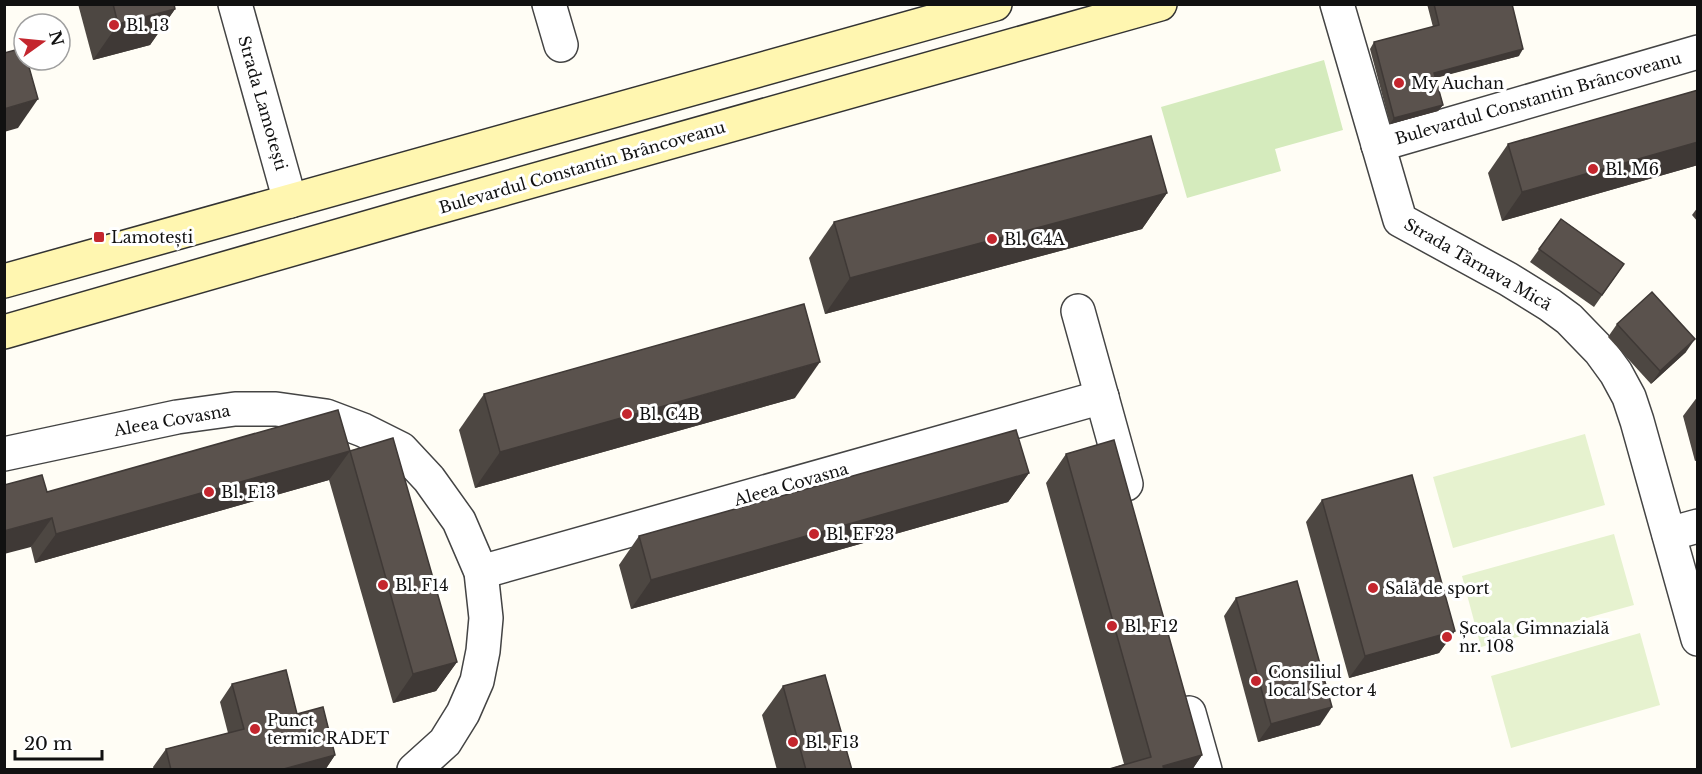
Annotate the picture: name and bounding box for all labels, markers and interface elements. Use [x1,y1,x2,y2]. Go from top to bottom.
north arrow [12,12,72,72]
place label: Bl. 13 [126,15,169,35]
marker: Bl. 13 [107,18,121,32]
text: N [45,28,68,48]
street label: Strada Lamotești [233,33,292,173]
street label: Bulevardul Constantin Brâncoveanu [1393,47,1684,148]
place label: My Auchan [1411,73,1504,93]
marker: My Auchan [1392,76,1406,90]
street label: Bulevardul Constantin Brâncoveanu [437,116,728,217]
place label: Bl. M6 [1605,159,1659,179]
marker: Bl. M6 [1586,162,1600,176]
street label: Strada Târnava Mică [1401,214,1555,314]
place label: Lamotești [111,227,194,248]
place label: Bl. C4A [1004,229,1065,249]
marker: Lamotești [92,230,106,244]
marker: Bl. C4A [985,232,999,246]
street label: Aleea Covasna [111,400,232,440]
place label: Bl. C4B [639,404,700,424]
marker: Bl. C4B [620,407,634,421]
street label: Aleea Covasna [731,458,850,510]
place label: Bl. E13 [221,482,276,502]
marker: Bl. E13 [202,485,216,499]
place label: Bl. EF23 [826,524,894,544]
marker: Bl. EF23 [807,527,821,541]
place label: Bl. F14 [395,575,449,595]
marker: Bl. F14 [376,578,390,592]
place label: Sală de sport [1385,578,1490,598]
marker: Sală de sport [1366,581,1380,595]
place label: Bl. F12 [1124,616,1178,636]
place label: Școala Gimnazială nr. 108 [1459,618,1610,656]
marker: Bl. F12 [1105,619,1119,633]
marker: Școala Gimnazială nr. 108 [1440,630,1454,644]
place label: Consiliul local Sector 4 [1268,662,1377,700]
marker: Consiliul local Sector 4 [1249,674,1263,688]
place label: Punct termic RADET [267,710,389,748]
marker: Punct termic RADET [248,722,262,736]
scale bar [15,723,102,761]
place label: Bl. F13 [805,732,859,752]
text: 20 m [24,733,72,755]
marker: Bl. F13 [786,735,800,749]

